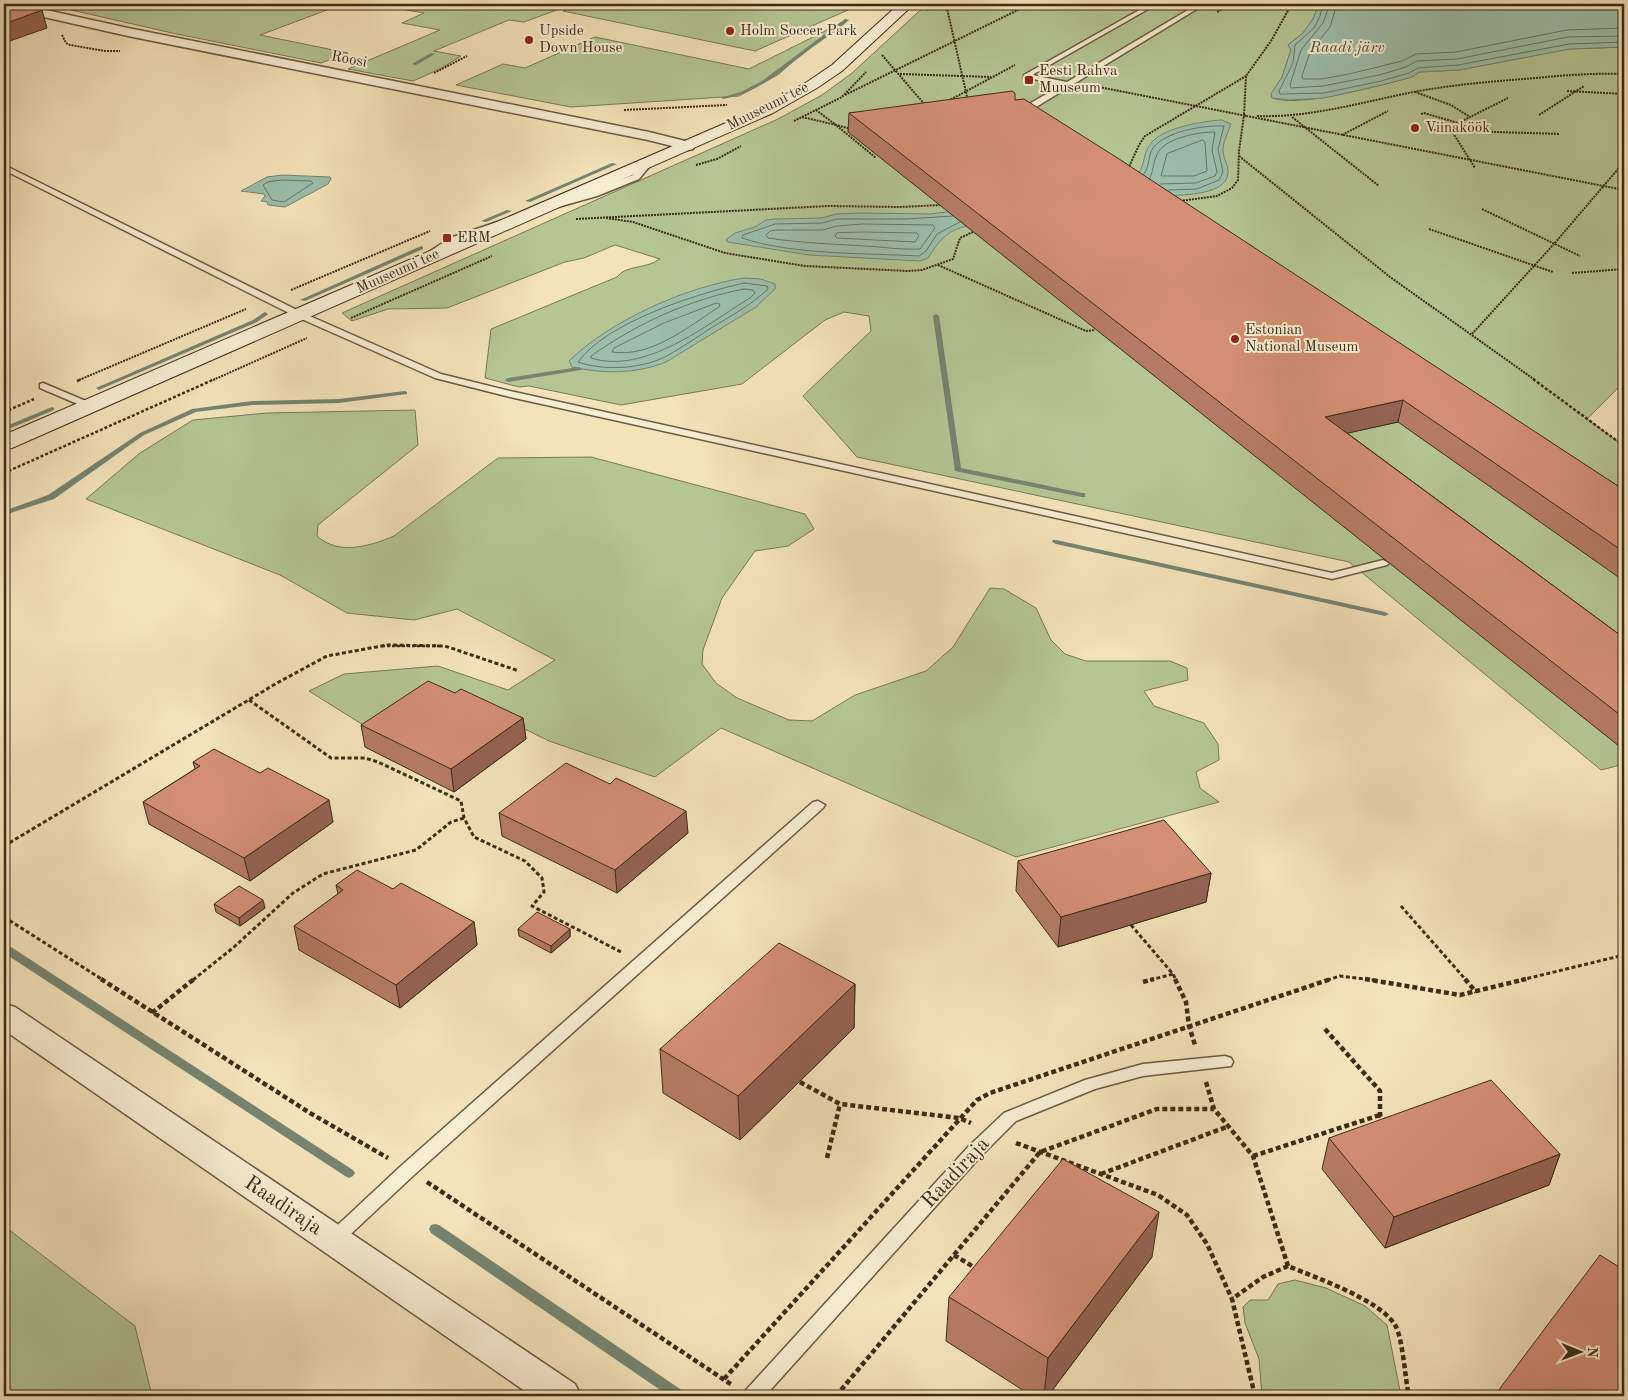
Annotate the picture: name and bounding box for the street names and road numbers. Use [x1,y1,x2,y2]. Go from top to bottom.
street label: Roosi [330,49,368,71]
street label: Muuseumi tee [725,80,811,134]
street label: Muuseumi tee [354,247,442,297]
street label: Raadiraja [918,1133,994,1213]
street label: Raadiraja [240,1173,326,1239]

